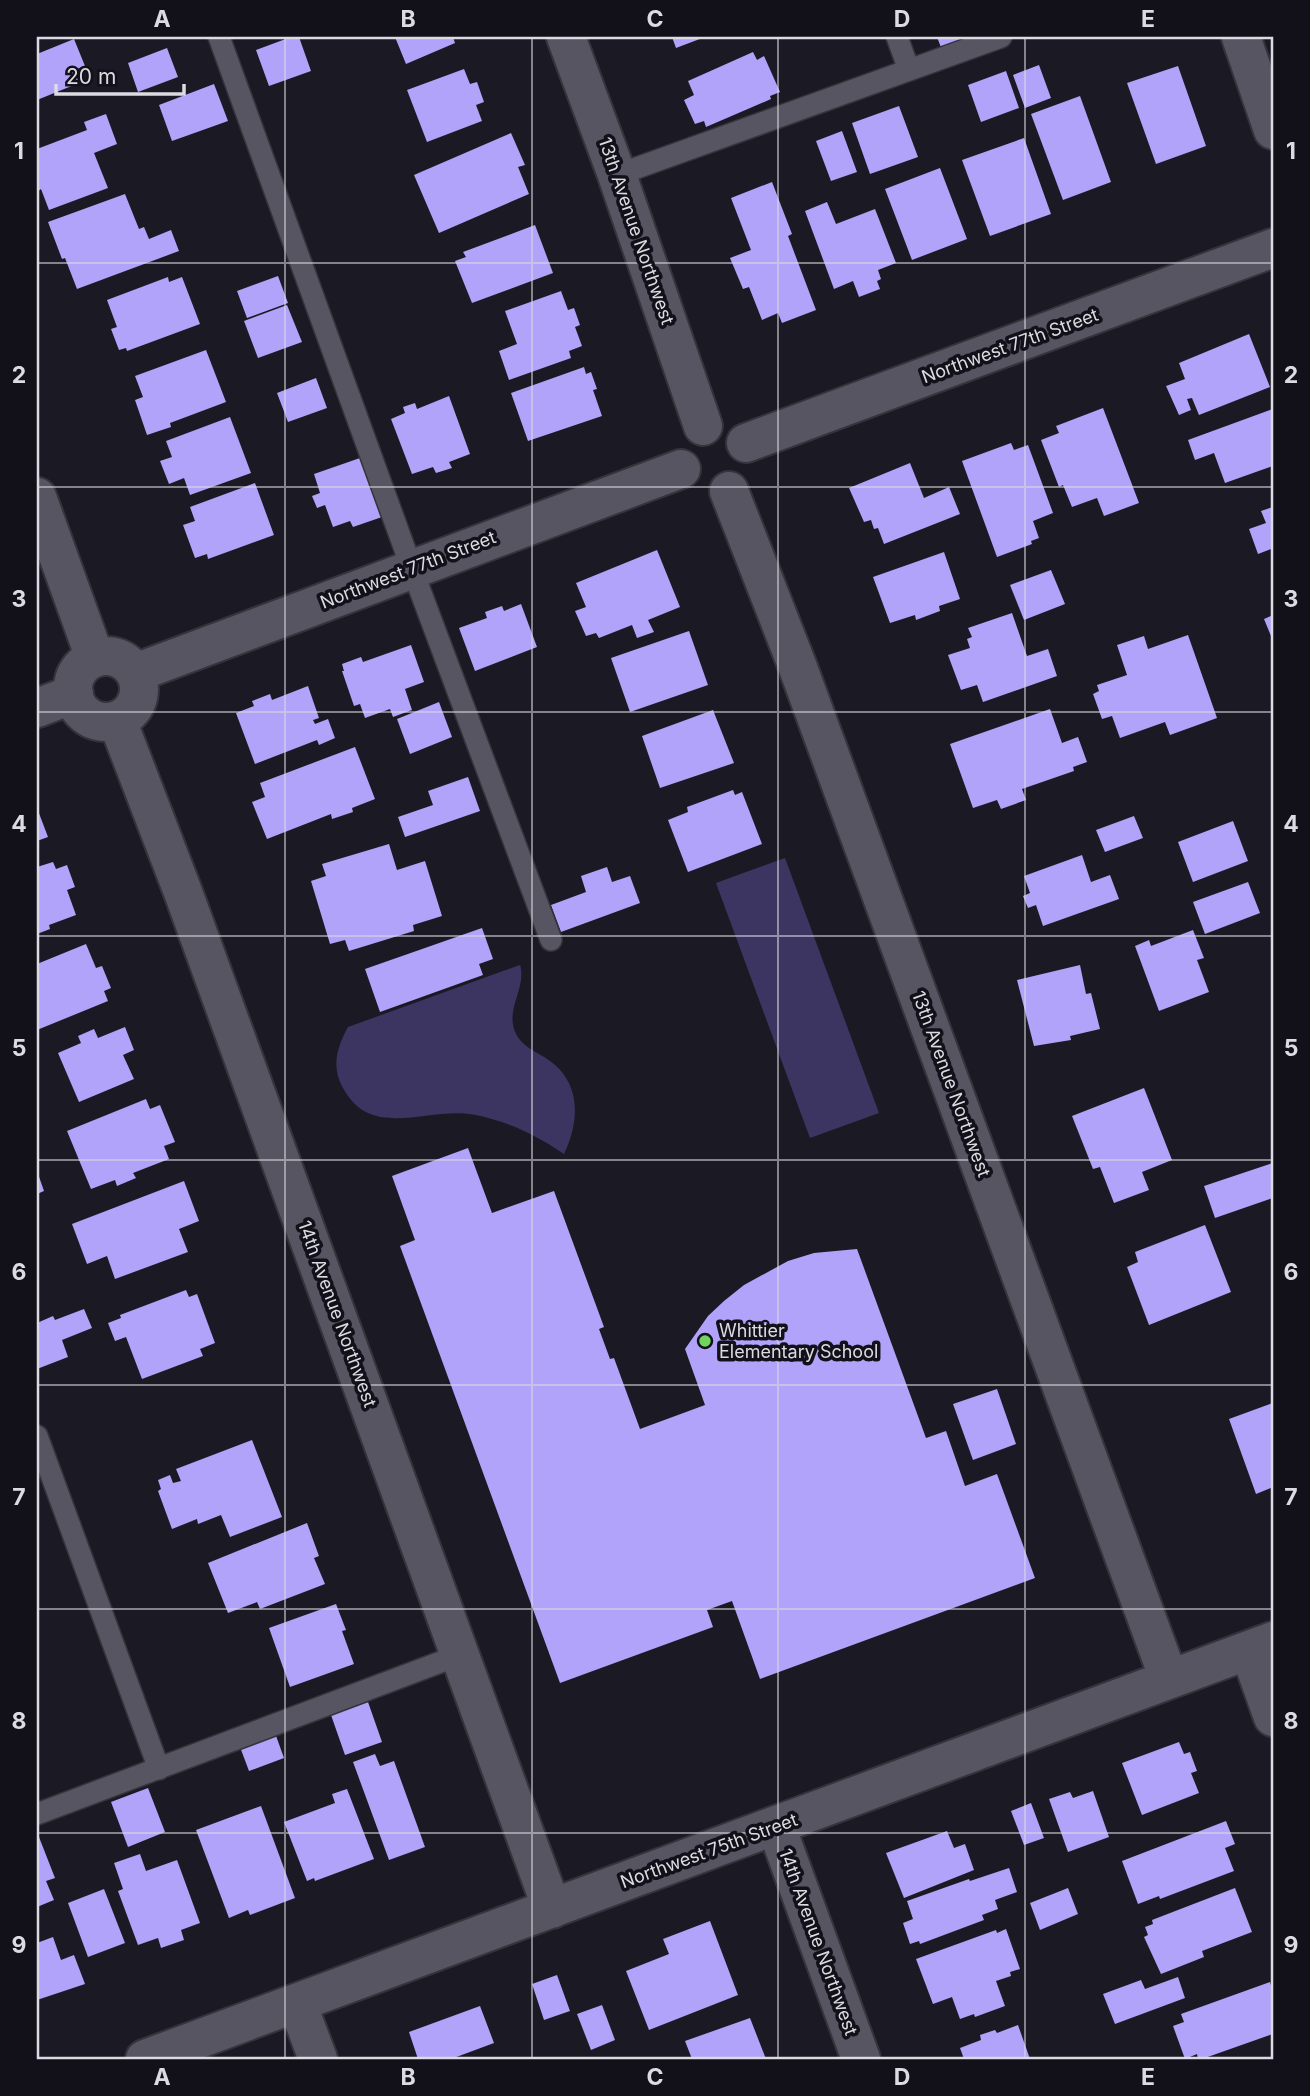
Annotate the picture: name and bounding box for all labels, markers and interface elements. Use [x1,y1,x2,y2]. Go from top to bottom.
text: A [153,5,171,33]
text: B [400,5,416,33]
text: C [646,5,664,33]
text: D [894,5,910,33]
text: E [1141,5,1155,33]
scale bar [56,52,184,96]
text: 20 m [66,64,116,89]
street label: 13th Avenue Northwest [595,134,678,327]
text: 1 [14,137,24,165]
text: 1 [1286,137,1296,165]
street label: Northwest 77th Street [919,304,1101,387]
text: 2 [12,361,26,389]
text: 2 [1284,361,1298,389]
street label: Northwest 77th Street [317,526,499,613]
text: 3 [12,585,26,613]
text: 3 [1284,585,1298,613]
text: 4 [11,810,27,838]
text: 4 [1283,810,1299,838]
street label: 13th Avenue Northwest [908,988,995,1180]
text: 5 [12,1034,26,1062]
text: 5 [1284,1034,1298,1062]
street label: 14th Avenue Northwest [294,1218,381,1410]
text: 6 [12,1258,26,1286]
text: 6 [1284,1258,1298,1286]
place label: Whittier Elementary School [719,1320,878,1362]
marker: Whittier Elementary School [697,1333,713,1349]
text: 7 [12,1483,26,1511]
text: 7 [1284,1483,1298,1511]
text: 8 [12,1707,26,1735]
text: 8 [1284,1707,1298,1735]
street label: Northwest 75th Street [618,1809,800,1892]
street label: 14th Avenue Northwest [775,1846,862,2038]
text: 9 [12,1931,26,1959]
text: 9 [1284,1931,1298,1959]
text: A [153,2063,171,2091]
text: B [400,2063,416,2091]
text: C [646,2063,664,2091]
text: D [894,2063,910,2091]
text: E [1141,2063,1155,2091]

